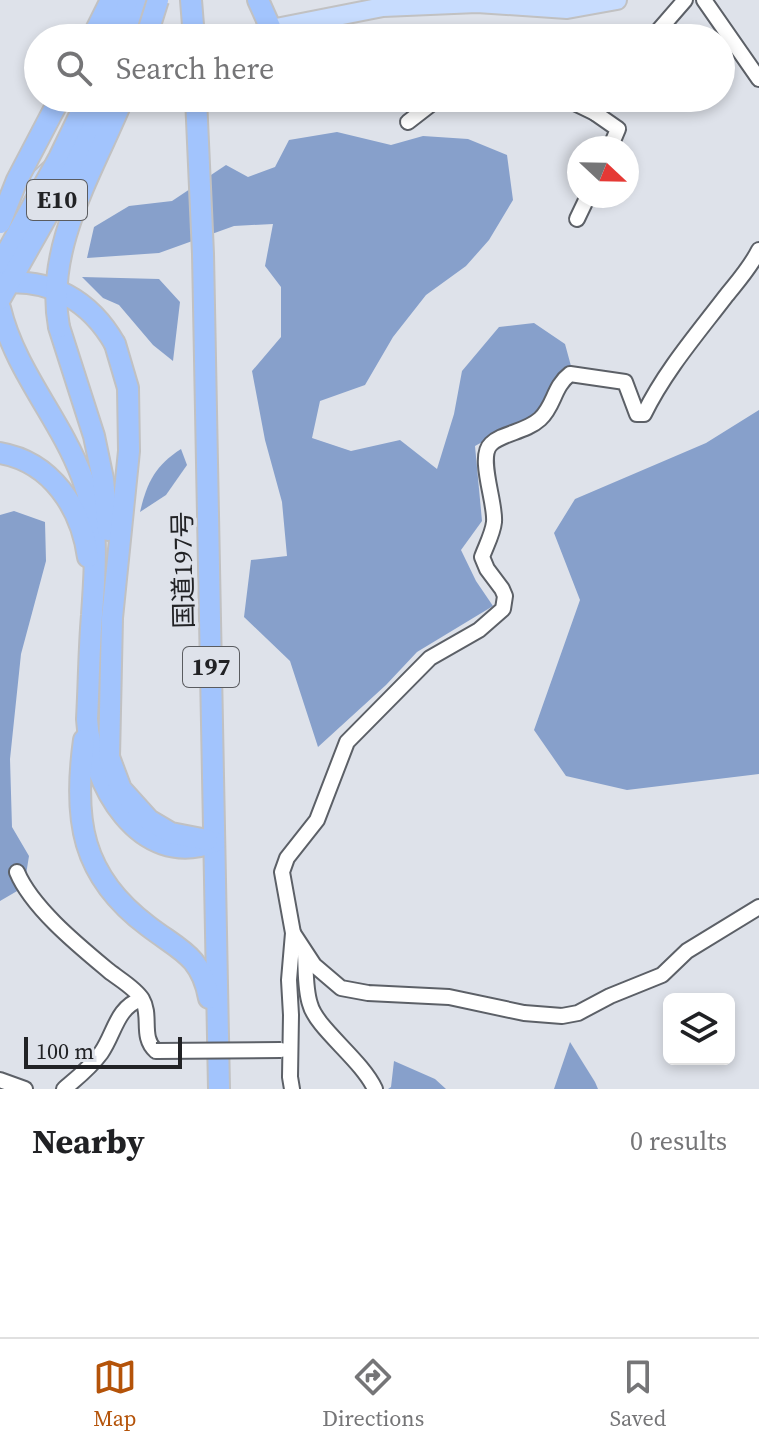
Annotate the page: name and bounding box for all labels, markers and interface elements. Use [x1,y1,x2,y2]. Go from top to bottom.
search box [24,24,735,112]
icon: search [52,46,96,90]
text: Search here [116,48,274,89]
north arrow [567,136,639,208]
road number: E10 [27,180,87,220]
street label: 国道197号 [164,511,202,629]
road number: 197 [183,647,239,687]
map controls [663,993,735,1065]
button: layers [663,993,735,1065]
scale bar [24,1033,182,1069]
text: 100 m [36,1036,94,1066]
text: Nearby [32,1118,145,1164]
text: 0 results [630,1123,727,1159]
tab: Map [93,1355,137,1433]
tab: Directions [322,1355,424,1433]
tab: Saved [610,1355,666,1433]

